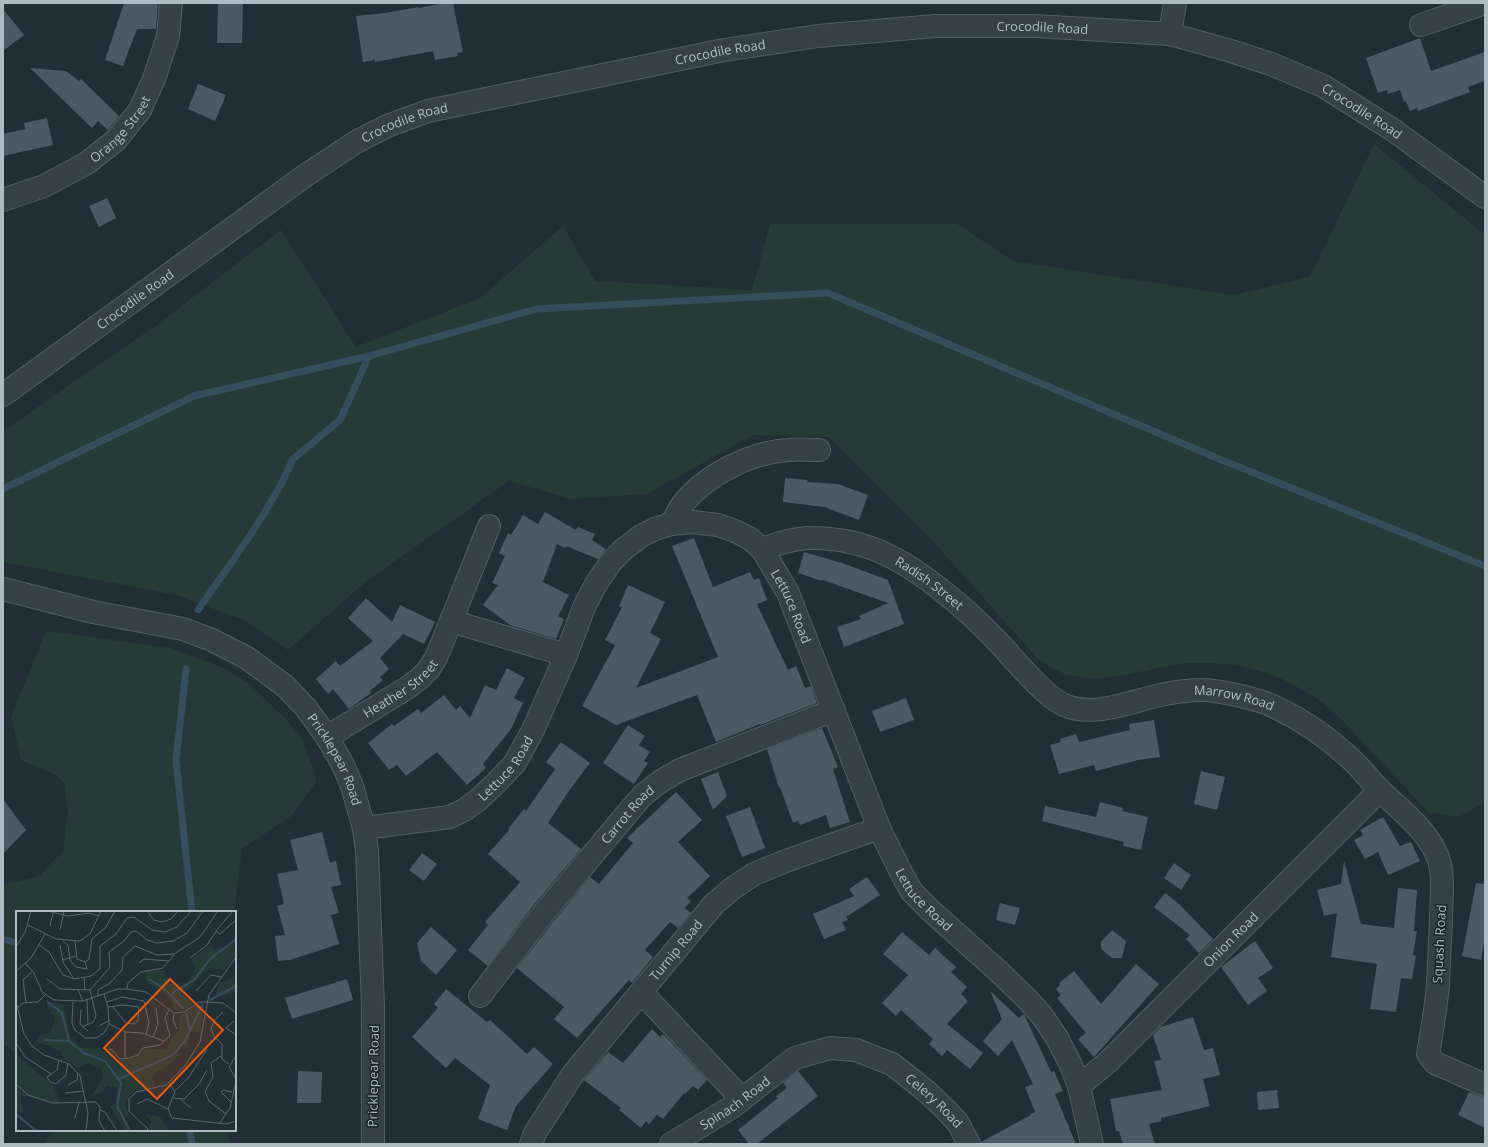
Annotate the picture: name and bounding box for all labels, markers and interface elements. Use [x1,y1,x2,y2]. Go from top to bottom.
street label: Crocodile Road [997,17,1089,38]
street label: Crocodile Road [673,35,767,69]
street label: Crocodile Road [1319,79,1406,143]
street label: Orange Street [86,92,154,167]
street label: Crocodile Road [358,98,449,147]
street label: Crocodile Road [92,265,177,333]
street label: Radish Street [892,552,968,614]
street label: Lettuce Road [767,566,816,646]
street label: Heather Street [359,656,442,722]
street label: Marrow Road [1194,681,1277,715]
street label: Pricklepear Road [304,709,366,808]
street label: Lettuce Road [474,733,537,805]
street label: Carrot Road [596,781,658,848]
street label: Lettuce Road [891,865,957,935]
street label: Squash Road [1428,904,1450,984]
street label: Onion Road [1199,908,1262,971]
inset map [16,911,236,1131]
street label: Turnip Road [645,916,706,984]
street label: Pricklepear Road [363,1025,383,1127]
street label: Celery Road [902,1069,967,1132]
street label: Spinach Road [696,1072,774,1134]

